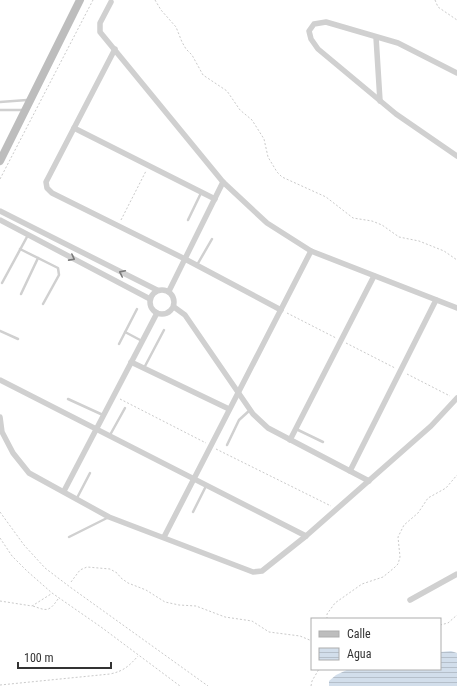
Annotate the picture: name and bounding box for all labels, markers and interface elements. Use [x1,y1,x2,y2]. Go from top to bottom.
one-way arrow [67,253,75,261]
one-way arrow [119,270,126,278]
legend [311,618,441,670]
text: Calle [347,627,371,641]
scale bar [18,644,111,670]
text: Agua [347,647,372,661]
text: 100 m [24,651,54,665]

